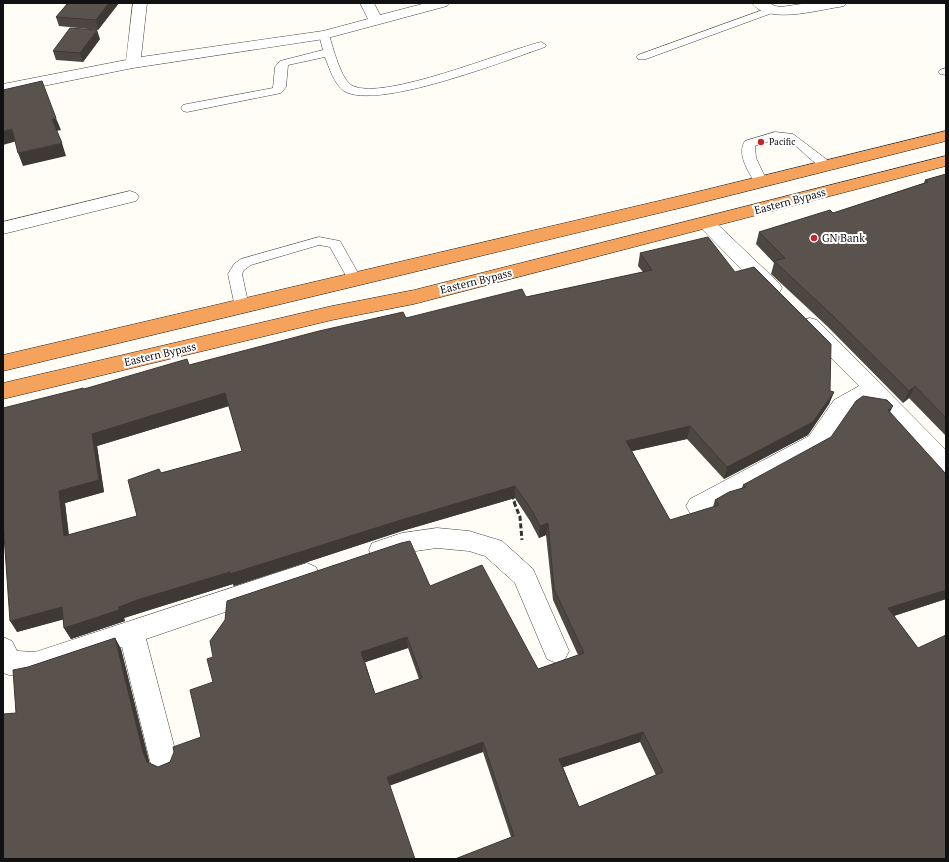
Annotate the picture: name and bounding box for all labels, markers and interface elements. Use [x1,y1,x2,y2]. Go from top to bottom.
place label: Pacific [769,136,795,148]
marker: Pacific [756,137,766,147]
street label: Eastern Bypass [753,185,827,217]
place label: GN Bank [822,231,865,245]
marker: GN Bank [809,233,819,243]
street label: Eastern Bypass [439,265,514,297]
street label: Eastern Bypass [123,339,198,369]

